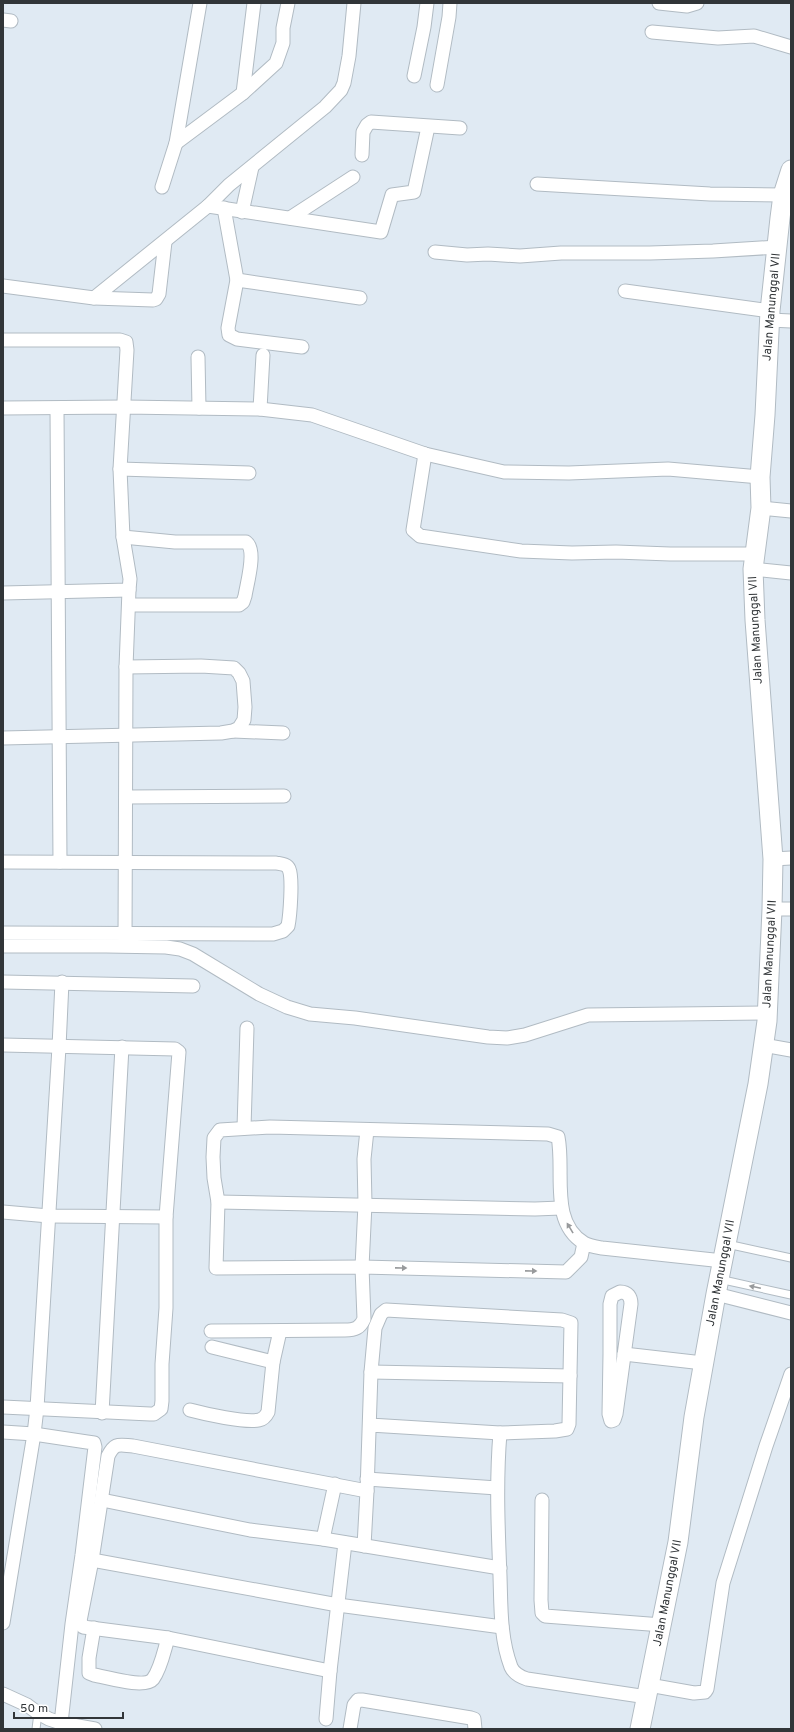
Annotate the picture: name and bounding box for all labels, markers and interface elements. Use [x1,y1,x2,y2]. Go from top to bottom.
street label: Jalan Manunggal VII [759,252,785,362]
street label: Jalan Manunggal VII [745,576,767,684]
street label: Jalan Manunggal VII [759,900,781,1008]
street label: Jalan Manunggal VII [703,1218,739,1328]
one-way arrow [566,1222,573,1234]
one-way arrow [395,1265,407,1272]
one-way arrow [525,1268,537,1275]
one-way arrow [749,1284,761,1290]
street label: Jalan Manunggal VII [650,1538,686,1648]
scale bar [14,1694,123,1720]
text: 50 m [20,1701,48,1717]

